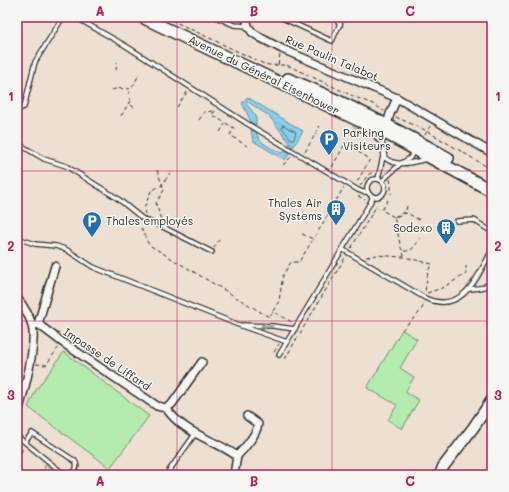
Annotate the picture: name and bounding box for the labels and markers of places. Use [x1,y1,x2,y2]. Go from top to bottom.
place label: Parking Visiteurs [343,125,391,153]
parking icon: Parking Visiteurs [318,128,340,156]
place label: Thales Air Systems [268,195,322,223]
building icon: Thales Air Systems [325,198,347,226]
parking icon: Thales employés [81,210,103,238]
place label: Thales employés [106,213,193,228]
building icon: Sodexo [435,217,457,245]
place label: Sodexo [393,220,432,235]

